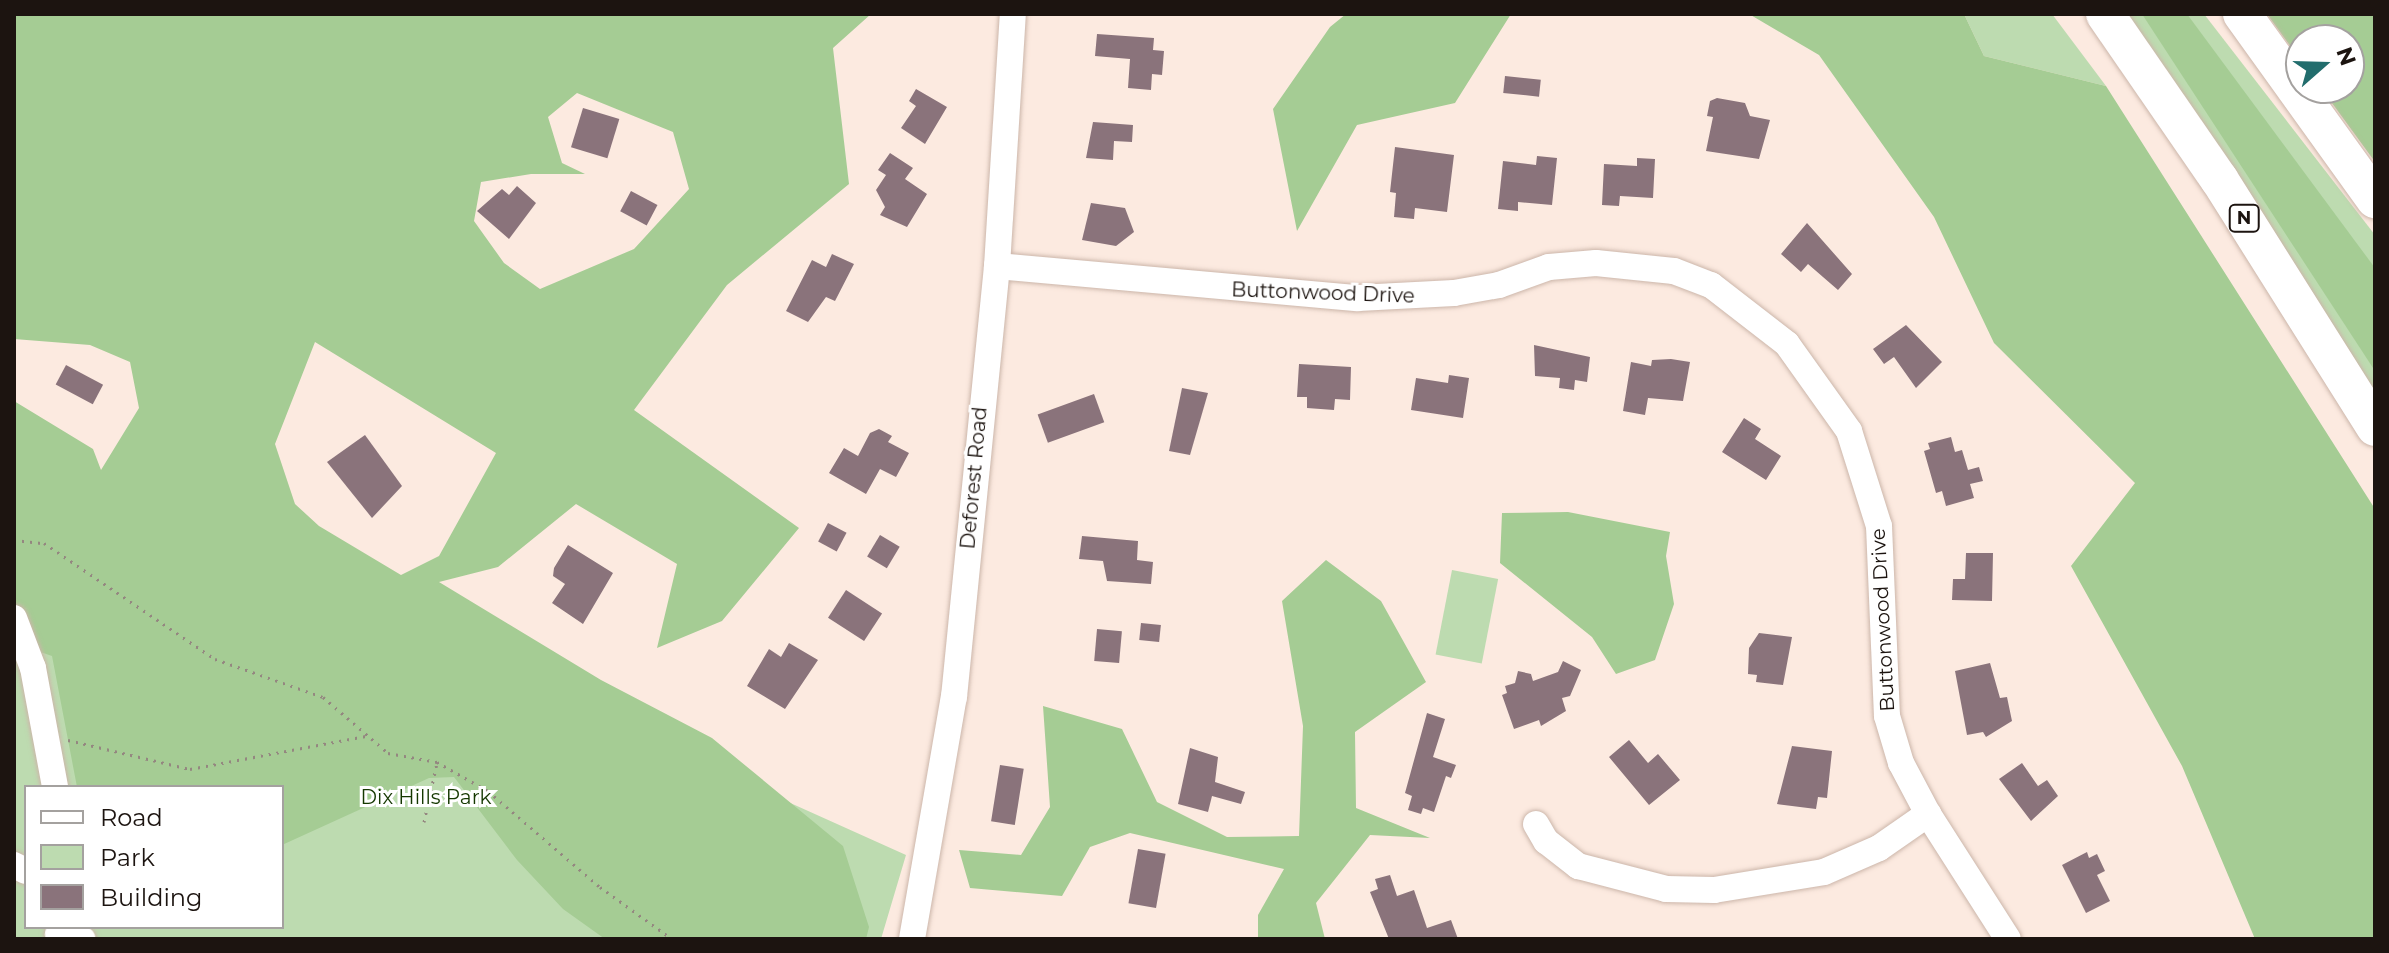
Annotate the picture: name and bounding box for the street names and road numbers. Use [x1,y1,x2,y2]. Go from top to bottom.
road number: N [2228,204,2260,232]
street label: Buttonwood Drive [1231,278,1415,308]
street label: Deforest Road [956,406,992,550]
street label: Buttonwood Drive [1866,528,1900,712]

